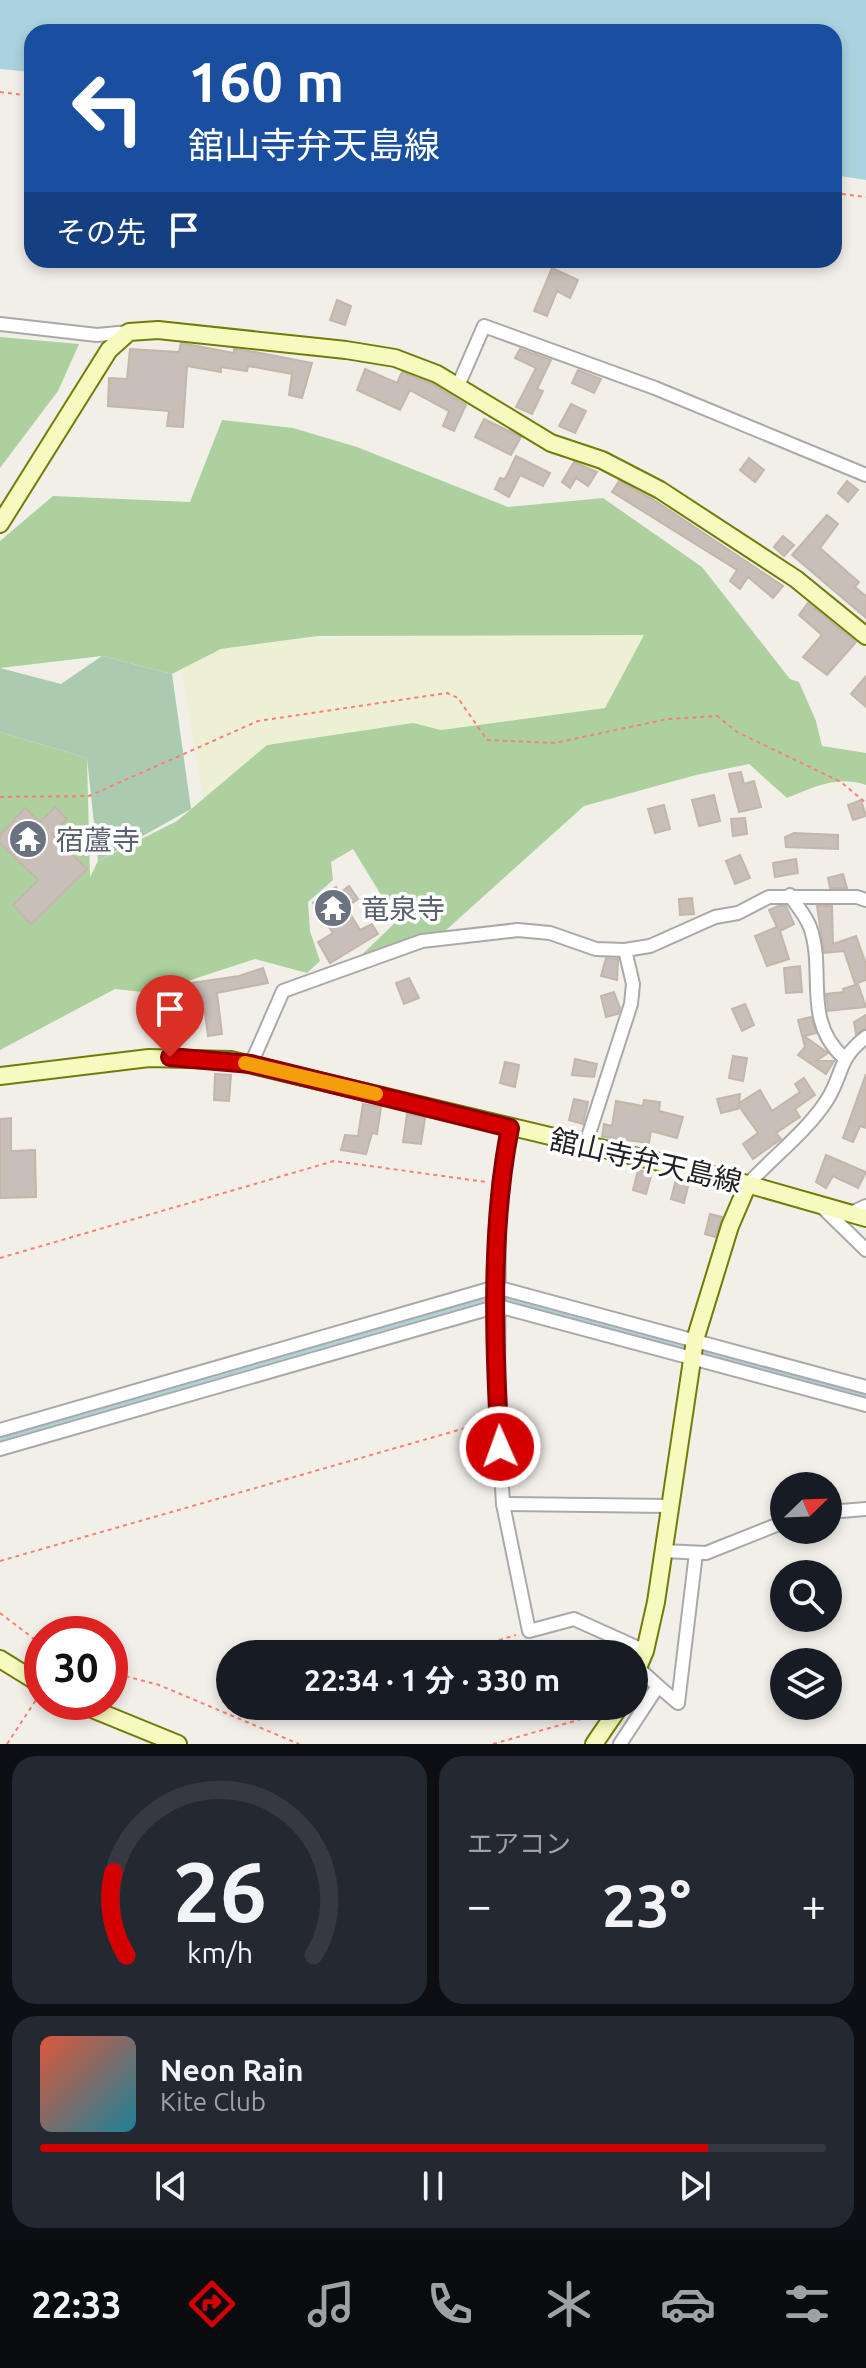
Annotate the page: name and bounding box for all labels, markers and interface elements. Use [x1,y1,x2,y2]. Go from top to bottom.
text: 160 m [188,50,344,113]
icon: left [56,56,160,160]
text: 舘山寺弁天島線 [188,124,440,165]
icon: arrive [162,208,206,252]
text: その先 [56,215,146,249]
temple icon: 宿蘆寺 [7,818,49,860]
place label: 宿蘆寺 [56,824,140,855]
temple icon: 竜泉寺 [312,887,354,929]
place label: 竜泉寺 [361,893,445,924]
pin [136,975,204,1057]
icon: arrive [148,987,192,1031]
street label: 舘山寺弁天島線 [547,1123,745,1197]
position arrow [458,1405,542,1489]
north arrow [770,1472,842,1544]
map controls [770,1472,842,1720]
button: search [770,1560,842,1632]
speed limit sign: 30 [24,1616,128,1720]
button: layers [770,1648,842,1720]
text: 22:34 · 1 分 · 330 m [304,1663,560,1697]
text: エアコン [467,1829,571,1858]
text: 26 [173,1844,266,1938]
text: 23° [602,1871,691,1938]
text: − [467,1880,492,1929]
text: + [801,1880,826,1929]
text: km/h [187,1936,253,1968]
text: Neon Rain [160,2053,304,2087]
text: Kite Club [160,2087,266,2116]
icon: previous [149,2164,193,2208]
icon: pause [411,2164,455,2208]
icon: next [673,2164,717,2208]
icon: directions [184,2276,240,2332]
icon: music [303,2276,359,2332]
icon: phone [422,2276,478,2332]
icon: climate [541,2276,597,2332]
icon: car [660,2276,716,2332]
icon: filters [779,2276,835,2332]
text: 22:33 [31,2284,122,2325]

